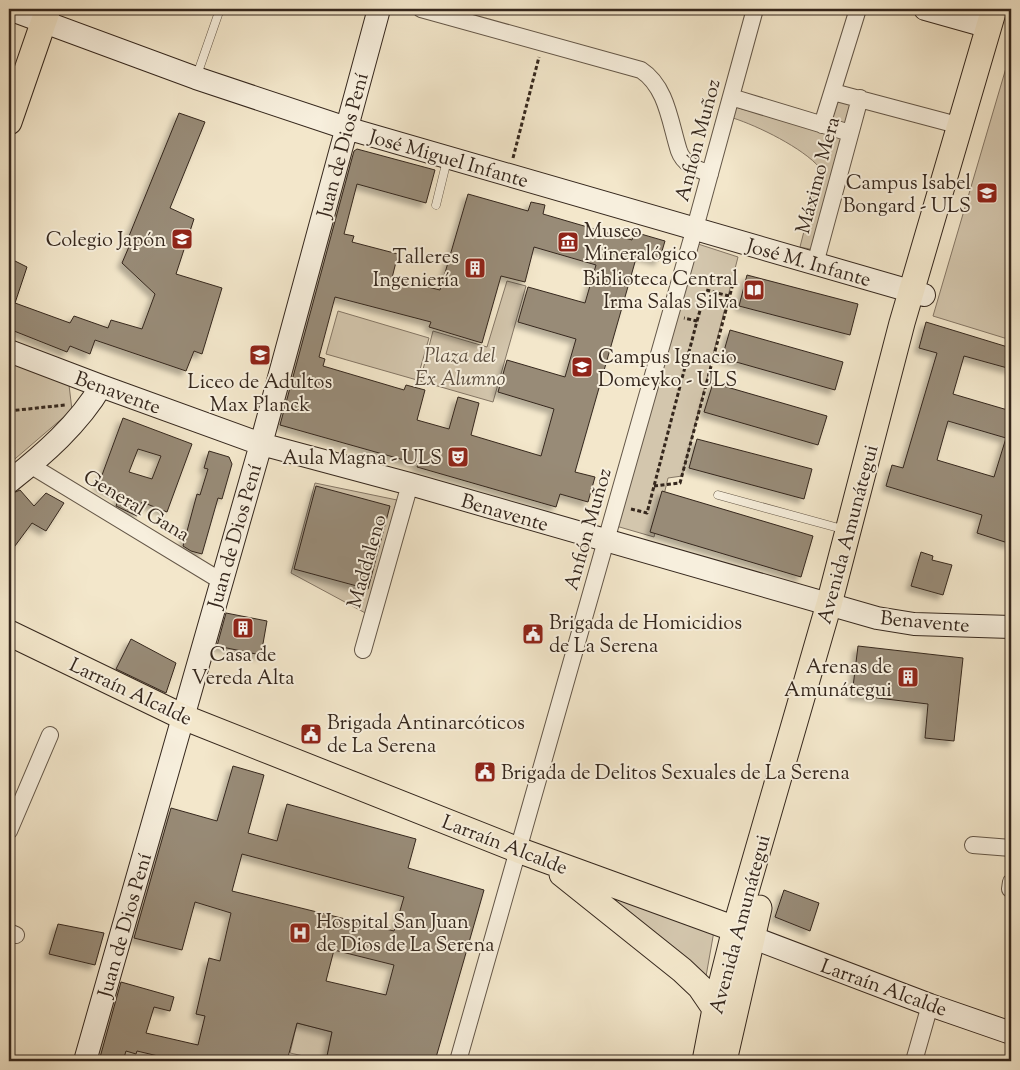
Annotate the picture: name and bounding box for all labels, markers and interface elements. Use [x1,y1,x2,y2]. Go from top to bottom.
street label: Juan de Dios Pení [311,70,378,222]
street label: Anfión Muñoz [669,76,730,205]
street label: Máximo Mera [790,114,849,237]
street label: José Miguel Infante [364,123,531,197]
place label: Campus Isabel Bongard - ULS [843,170,971,222]
school or university icon: Campus Isabel Bongard - ULS [975,181,999,205]
place label: Museo Mineralógico [584,218,697,270]
place label: Colegio Japón [46,227,166,256]
school or university icon: Colegio Japón [170,227,194,251]
museum icon: Museo Mineralógico [556,230,580,254]
street label: José M. Infante [742,233,874,296]
place label: Talleres Ingeniería [373,244,459,296]
building icon: Talleres Ingeniería [463,256,487,280]
place label: Biblioteca Central Irma Salas Silva [583,266,738,318]
library icon: Biblioteca Central Irma Salas Silva [742,278,766,302]
school or university icon: Liceo de Adultos Max Planck [248,343,272,367]
park label: Plaza del Ex Alumno [414,343,506,395]
place label: Campus Ignacio Domeyko - ULS [598,344,737,396]
school or university icon: Campus Ignacio Domeyko - ULS [570,355,594,379]
street label: Benavente [70,365,164,423]
place label: Liceo de Adultos Max Planck [188,369,333,421]
street label: Avenida Amunátegui [812,441,887,628]
place label: Aula Magna - ULS [282,445,442,474]
theatre icon: Aula Magna - ULS [446,445,470,469]
street label: Juan de Dios Pení [202,461,271,613]
street label: General Gana [77,464,195,550]
street label: Anfión Muñoz [558,465,621,594]
street label: Benavente [457,488,551,541]
street label: Maddaleno [341,511,396,612]
street label: Benavente [879,605,971,642]
place label: Brigada de Homicidios de La Serena [549,610,742,662]
building icon: Casa de Vereda Alta [231,616,255,640]
public building icon: Brigada de Homicidios de La Serena [521,622,545,646]
place label: Casa de Vereda Alta [192,642,294,694]
street label: Larraín Alcalde [64,652,196,734]
place label: Arenas de Amunátegui [784,654,892,706]
building icon: Arenas de Amunátegui [896,665,920,689]
place label: Brigada Antinarcóticos de La Serena [327,710,525,762]
public building icon: Brigada Antinarcóticos de La Serena [299,722,323,746]
public building icon: Brigada de Delitos Sexuales de La Serena [473,760,497,784]
place label: Brigada de Delitos Sexuales de La Serena [501,760,850,789]
street label: Larraín Alcalde [437,809,571,884]
street label: Avenida Amunátegui [704,831,779,1018]
street label: Juan de Dios Pení [92,850,161,1002]
place label: Hospital San Juan de Dios de La Serena [316,909,494,961]
hospital icon: Hospital San Juan de Dios de La Serena [288,921,312,945]
street label: Larraín Alcalde [816,953,950,1026]

